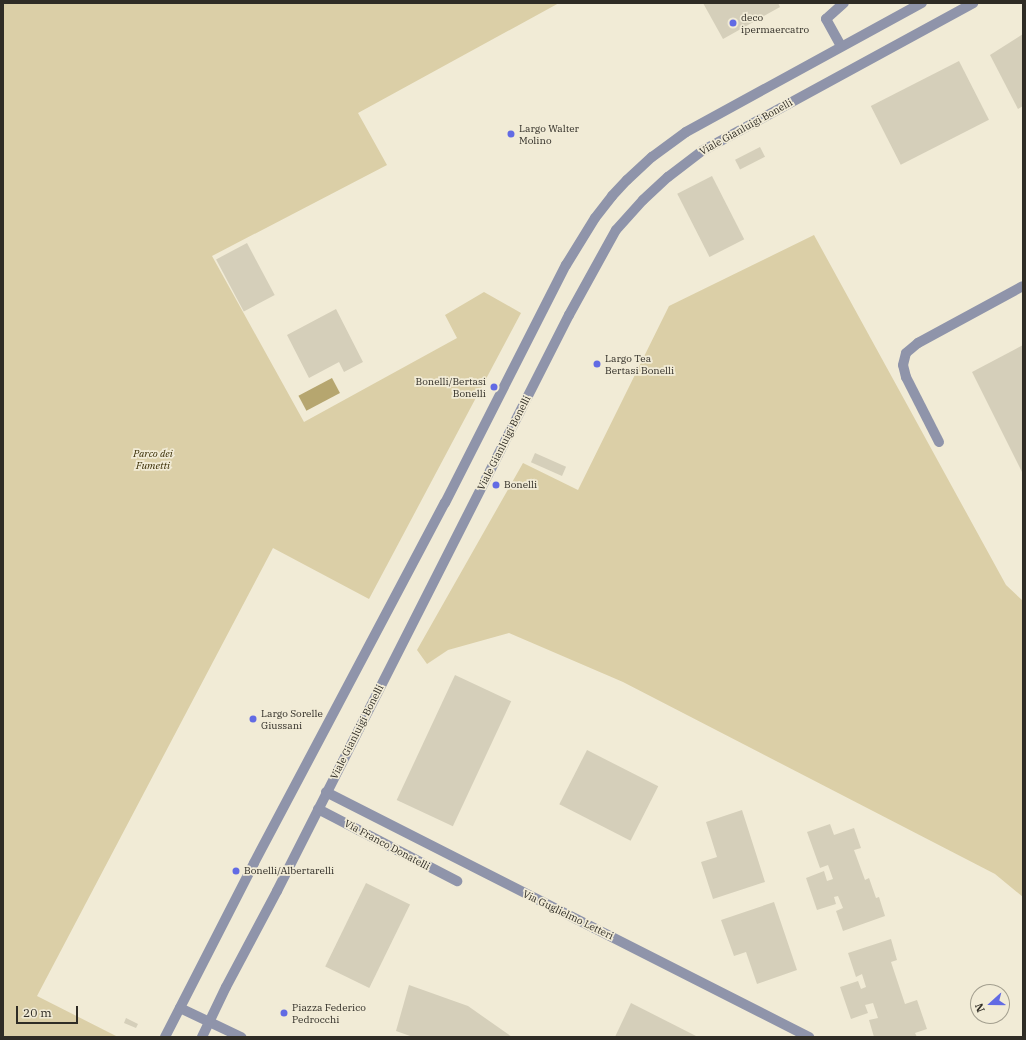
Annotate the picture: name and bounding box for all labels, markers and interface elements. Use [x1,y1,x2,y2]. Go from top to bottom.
place label: deco ipermaercatro [741,11,809,34]
marker: deco ipermaercatro [728,18,738,28]
street label: Viale Gianluigi Bonelli [697,96,795,158]
place label: Largo Walter Molino [519,122,579,146]
marker: Largo Walter Molino [506,129,516,139]
place label: Largo Tea Bertasi Bonelli [605,352,674,376]
marker: Largo Tea Bertasi Bonelli [592,359,602,369]
place label: Bonelli/Bertasi Bonelli [415,375,486,398]
marker: Bonelli/Bertasi Bonelli [489,382,499,392]
street label: Viale Gianluigi Bonelli [475,394,533,492]
park label: Parco dei Fumetti [133,447,173,470]
place label: Bonelli [504,479,537,491]
marker: Bonelli [491,480,501,490]
street label: Viale Gianluigi Bonelli [328,683,386,781]
place label: Largo Sorelle Giussani [261,707,323,730]
marker: Largo Sorelle Giussani [248,714,258,724]
street label: Via Franco Donatelli [342,817,432,873]
place label: Bonelli/Albertarelli [244,865,334,877]
marker: Bonelli/Albertarelli [231,866,241,876]
street label: Via Guglielmo Letteri [521,888,615,942]
north arrow [970,984,1010,1024]
scale bar [18,998,80,1024]
place label: Piazza Federico Pedrocchi [292,1001,366,1024]
text: N [972,1001,988,1015]
text: 20 m [23,1005,52,1020]
marker: Piazza Federico Pedrocchi [279,1008,289,1018]

